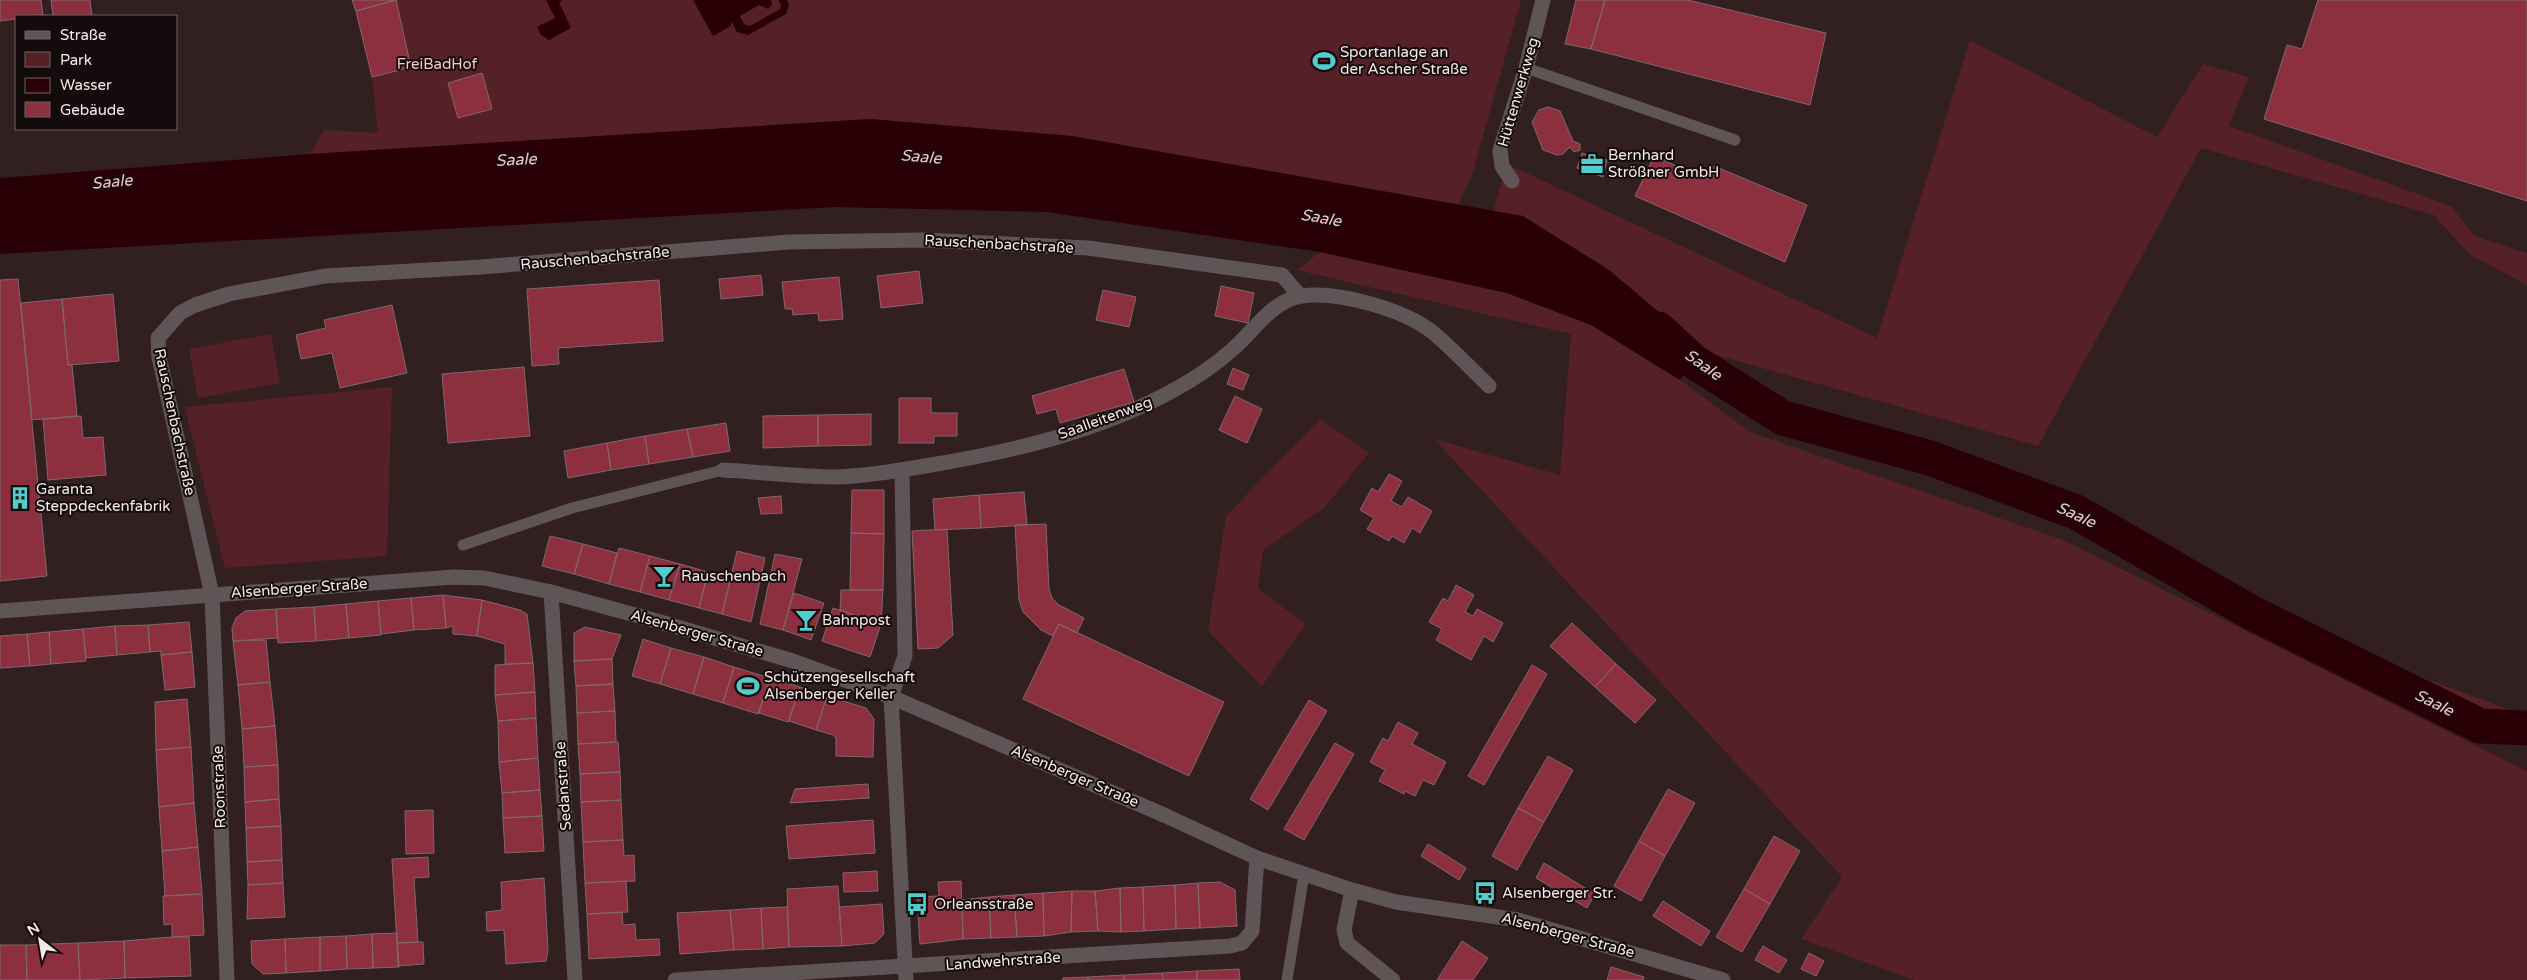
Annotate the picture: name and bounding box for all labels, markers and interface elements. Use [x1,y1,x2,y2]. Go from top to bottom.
legend [15,15,178,130]
text: Straße [60,26,106,44]
street label: Hüttenwerkweg [1494,35,1542,149]
place label: Sportanlage an der Ascher Straße [1340,43,1468,78]
sports icon: Sportanlage an der Ascher Straße [1311,48,1337,74]
text: Park [60,51,92,69]
park label: FreiBadHof [397,55,477,73]
text: Wasser [60,76,112,94]
text: Gebäude [60,101,125,119]
water label: Saale [900,145,943,169]
place label: Bernhard Strößner GmbH [1608,146,1719,181]
water label: Saale [495,149,538,171]
office icon: Bernhard Strößner GmbH [1579,151,1605,177]
water label: Saale [91,170,134,194]
water label: Saale [1299,205,1344,232]
street label: Rauschenbachstraße [924,231,1074,257]
street label: Rauschenbachstraße [520,243,670,273]
water label: Saale [1681,345,1726,385]
street label: Rauschenbachstraße [151,347,199,497]
street label: Saalleitenweg [1056,393,1154,443]
place label: Garanta Steppdeckenfabrik [36,480,170,515]
building icon: Garanta Steppdeckenfabrik [7,485,33,511]
water label: Saale [2053,497,2100,533]
bar icon: Rauschenbach [651,563,677,589]
place label: Rauschenbach [681,567,786,585]
street label: Alsenberger Straße [230,574,368,602]
street label: Alsenberger Straße [629,605,765,661]
bar icon: Bahnpost [793,607,819,633]
place label: Bahnpost [822,611,891,629]
place label: Schützengesellschaft Alsenberger Keller [764,668,916,703]
sports icon: Schützengesellschaft Alsenberger Keller [735,673,761,699]
water label: Saale [2411,685,2458,721]
street label: Sedanstraße [551,741,575,831]
street label: Alsenberger Straße [1008,741,1142,811]
street label: Roonstraße [209,745,229,829]
bus stop icon: Alsenberger Str. [1472,880,1498,906]
place label: Alsenberger Str. [1502,884,1617,902]
bus stop icon: Orleansstraße [904,891,930,917]
place label: Orleansstraße [934,895,1033,913]
street label: Alsenberger Straße [1499,909,1637,961]
north arrow [15,915,65,965]
text: N [24,919,43,939]
street label: Landwehrstraße [945,948,1061,974]

